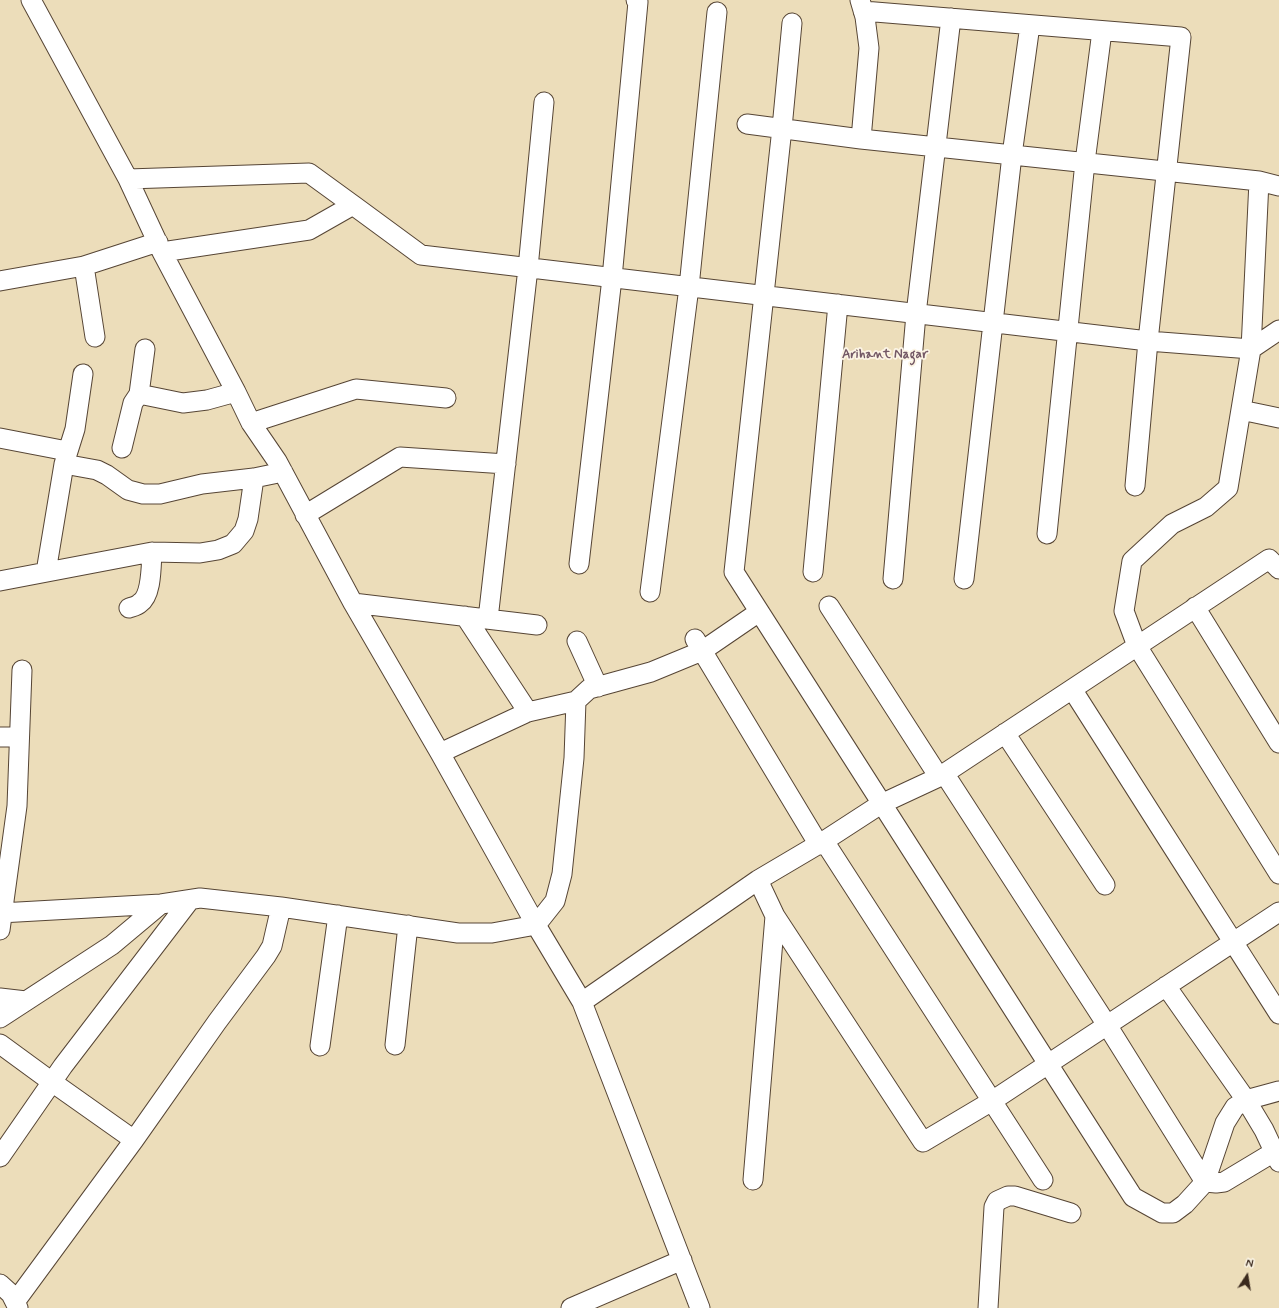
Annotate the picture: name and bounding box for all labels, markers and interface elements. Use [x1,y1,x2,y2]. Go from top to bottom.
district label: Arihant Nagar [842,347,928,363]
north arrow [1227,1256,1267,1296]
text: N [1244,1257,1255,1272]

